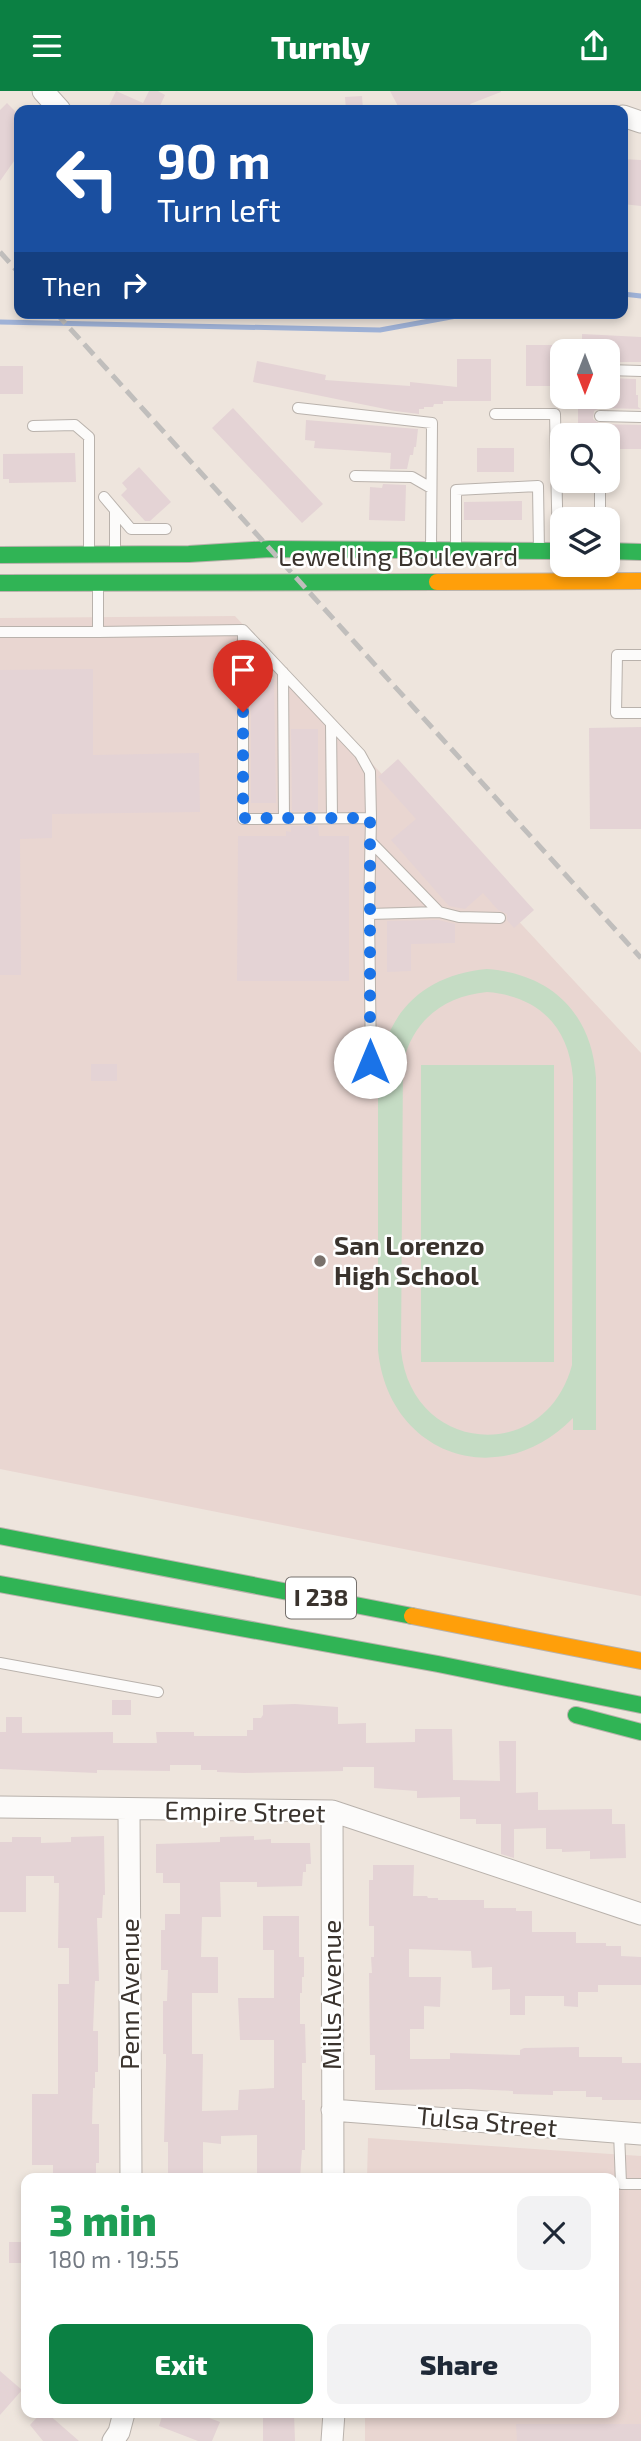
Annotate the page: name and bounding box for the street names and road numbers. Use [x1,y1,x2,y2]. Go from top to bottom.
street label: Lewelling Boulevard [278,540,518,571]
road number: I 238 [286,1577,356,1618]
street label: Empire Street [164,1794,326,1827]
street label: Penn Avenue [113,1918,144,2070]
street label: Mills Avenue [315,1920,346,2070]
street label: Tulsa Street [416,2099,559,2142]

